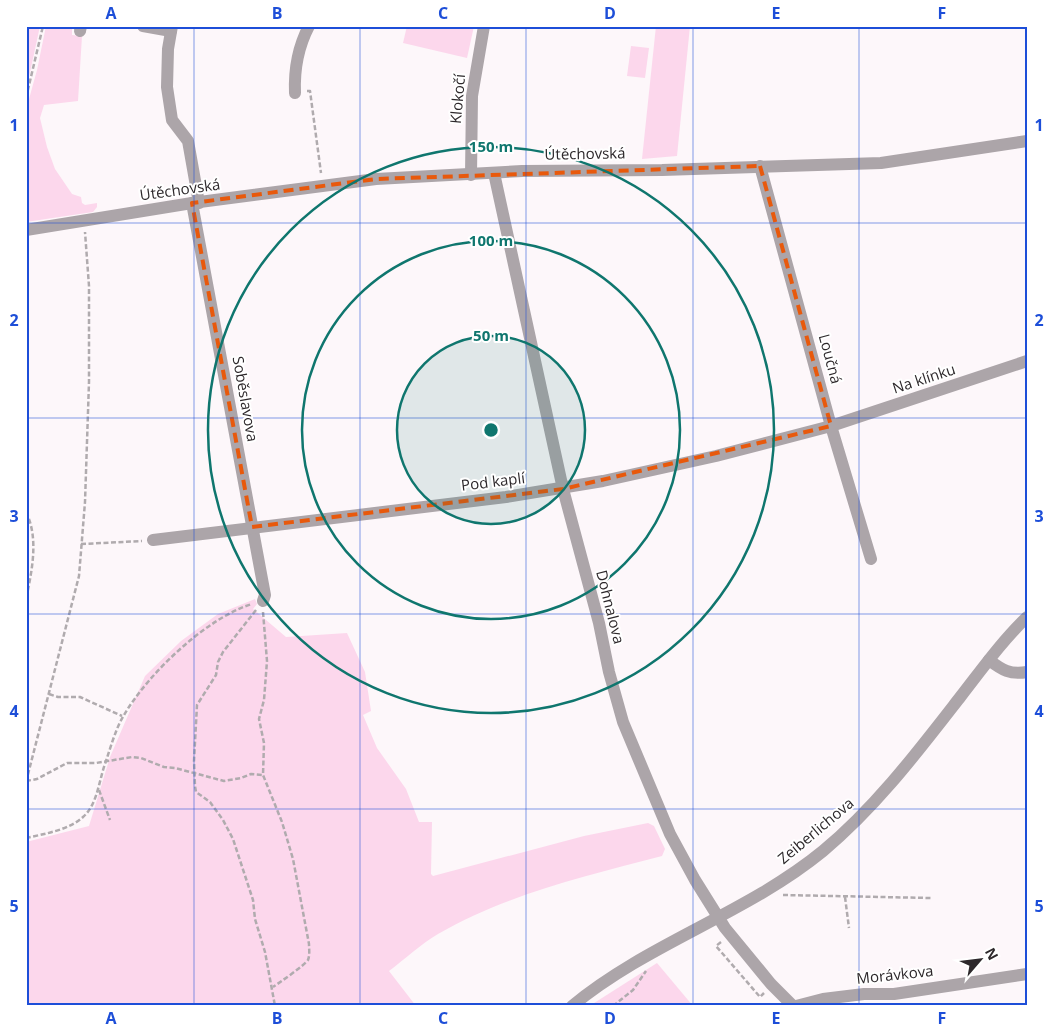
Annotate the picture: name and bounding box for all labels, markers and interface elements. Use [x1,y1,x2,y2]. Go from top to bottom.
text: A [105,2,117,24]
text: B [272,2,282,24]
text: C [438,2,448,24]
text: D [604,2,616,24]
text: E [772,2,781,24]
text: F [938,2,946,24]
street label: Klokočí [445,72,469,125]
text: 1 [9,114,19,136]
text: 1 [1034,114,1044,136]
text: 150 m [469,136,513,156]
street label: Útěchovská [544,142,626,164]
street label: Útěchovská [138,173,221,205]
text: 100 m [469,230,513,250]
text: 2 [9,309,19,331]
text: 2 [1034,309,1044,331]
text: 50 m [473,325,509,345]
street label: Loučná [815,332,847,386]
street label: Soběslavova [229,355,263,443]
street label: Na klínku [890,358,958,398]
centre of rings [482,421,500,439]
street label: Pod kaplí [460,467,527,495]
text: 3 [9,505,19,527]
text: 3 [1034,505,1044,527]
street label: Dohnalova [592,568,630,646]
text: 4 [9,700,19,722]
text: 4 [1034,700,1044,722]
street label: Zeiberlichova [773,793,858,868]
text: 5 [9,895,19,917]
text: 5 [1034,895,1044,917]
north arrow [956,934,1006,984]
text: N [981,944,1003,963]
street label: Morávkova [855,960,934,988]
text: A [105,1007,117,1029]
text: B [272,1007,282,1029]
text: C [438,1007,448,1029]
text: D [604,1007,616,1029]
text: E [772,1007,781,1029]
text: F [938,1007,946,1029]

